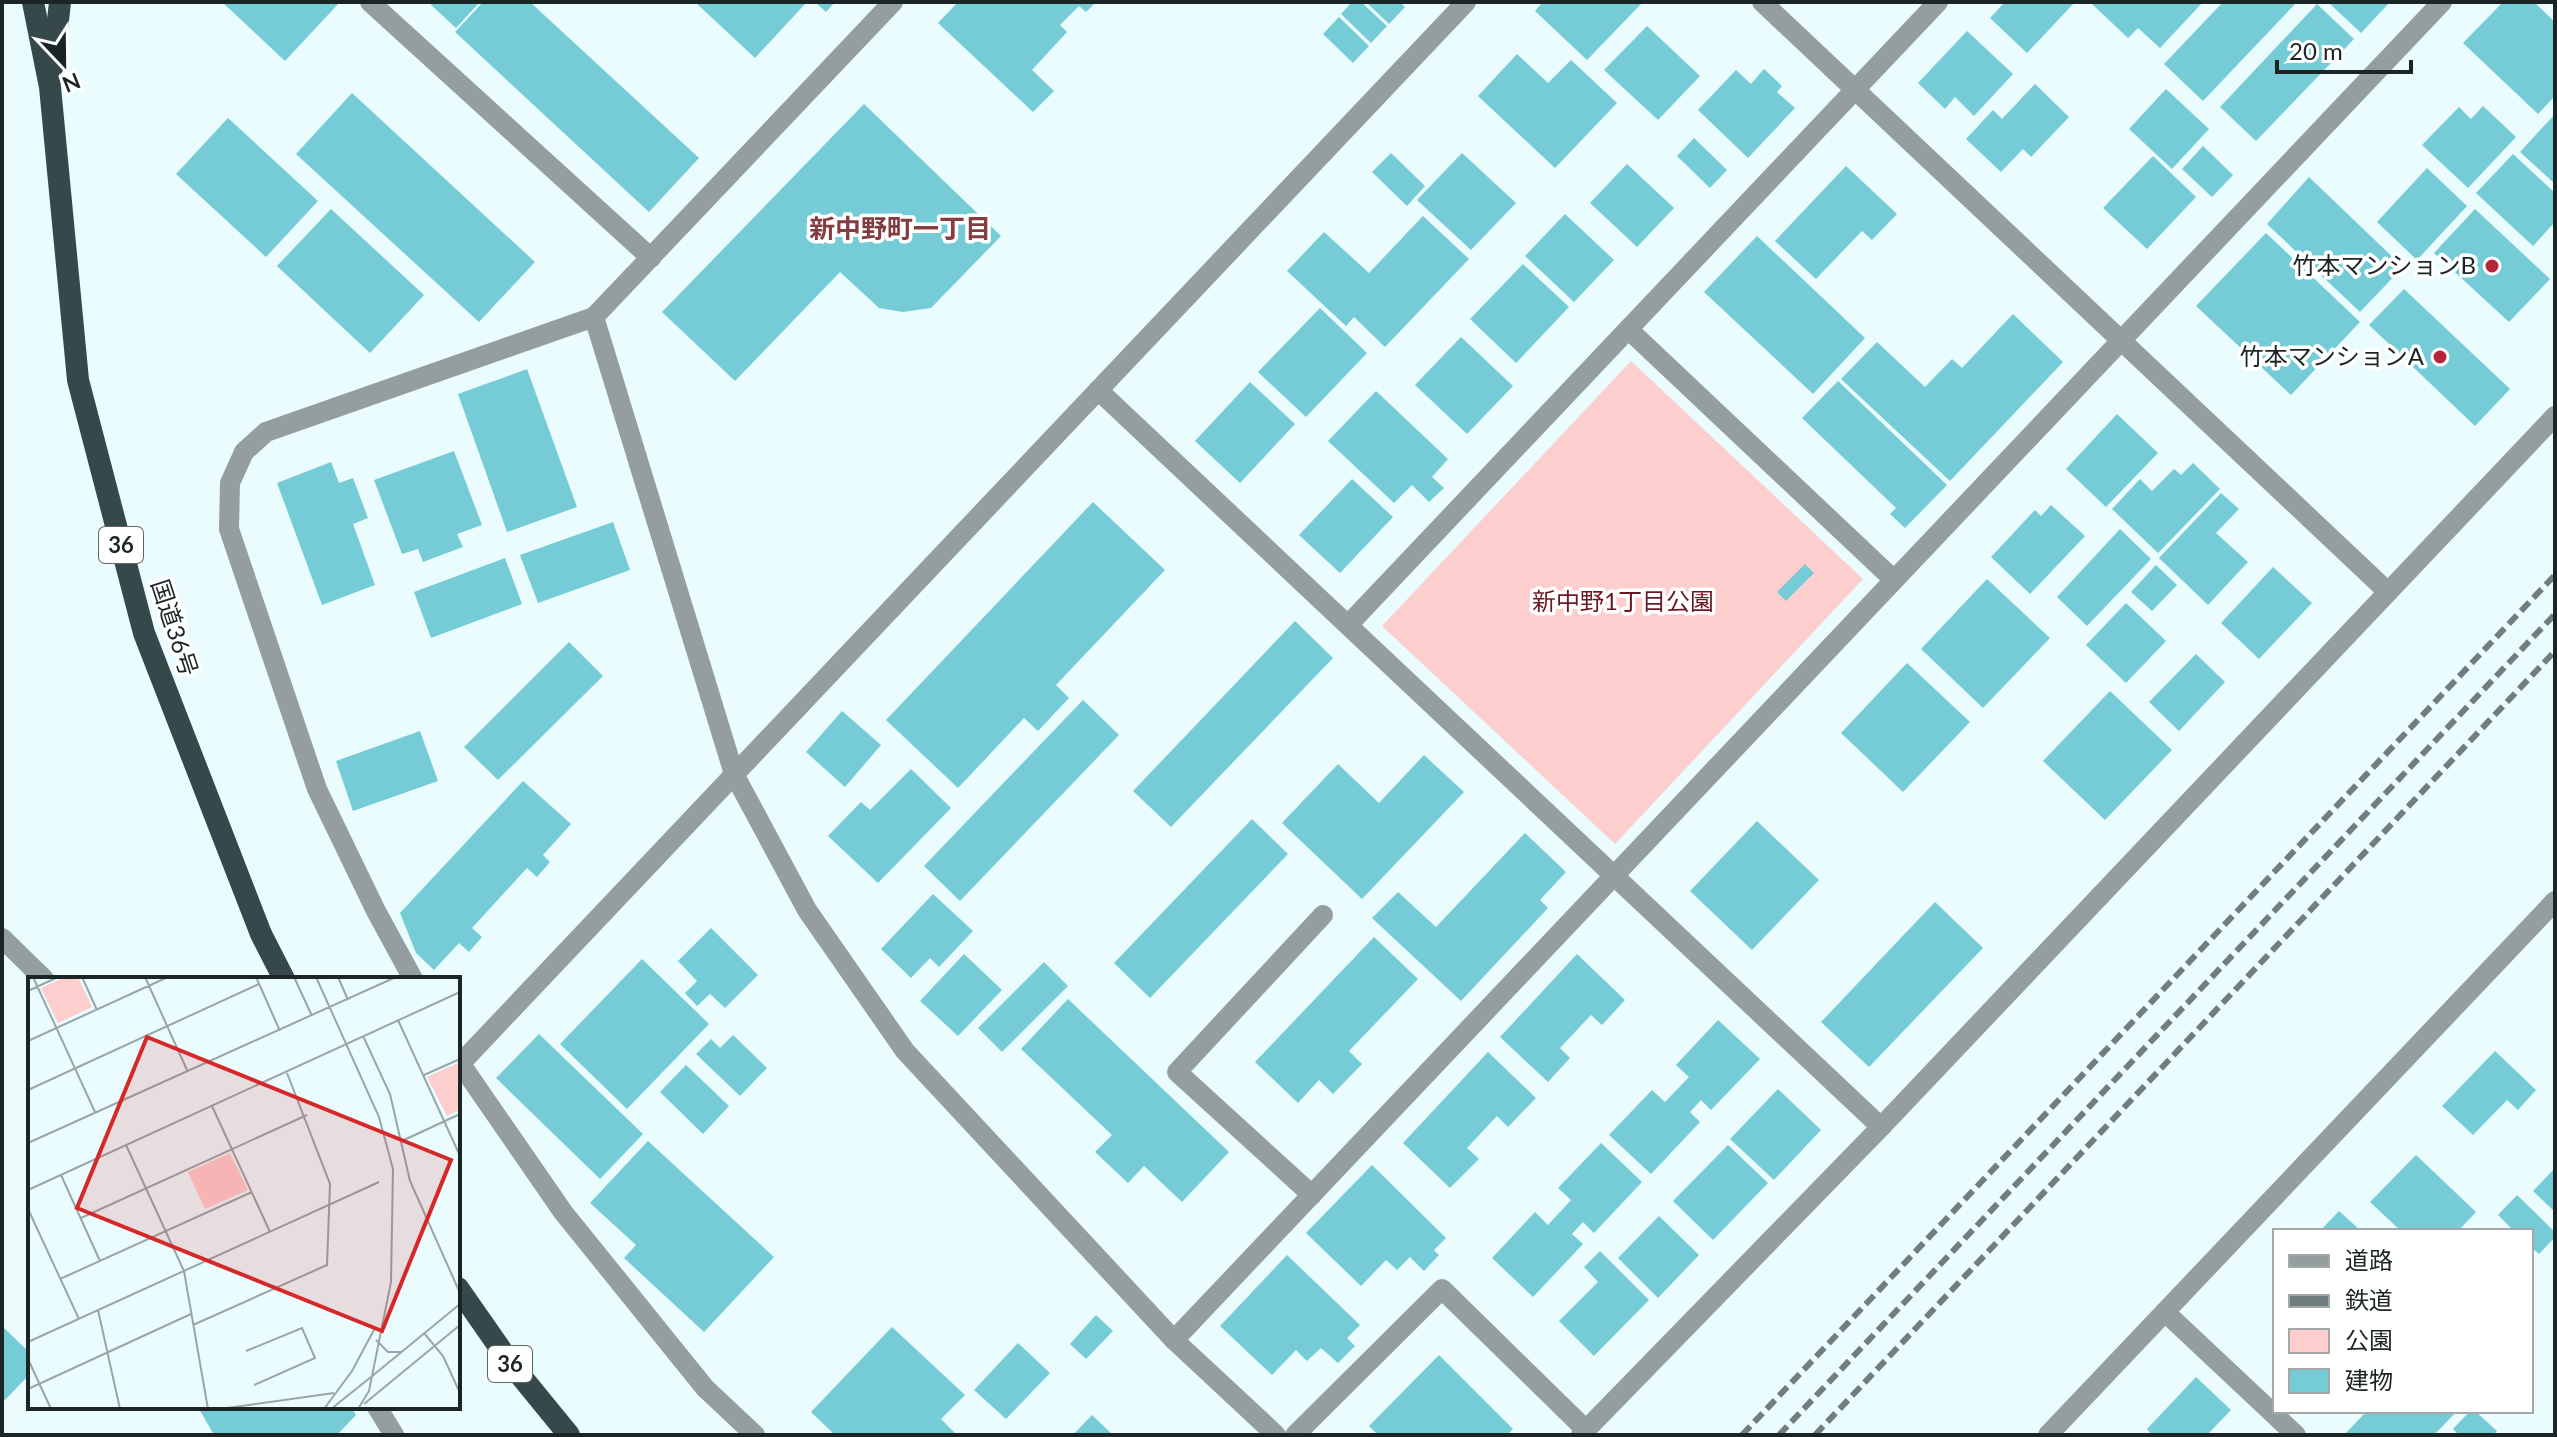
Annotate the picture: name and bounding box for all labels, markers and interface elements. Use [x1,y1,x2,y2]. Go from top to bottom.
north arrow [24,24,104,104]
scale bar [2277,24,2411,74]
text: 20 m [2289,36,2343,65]
text: N [59,67,85,99]
district label: 新中野町一丁目 [809,212,991,244]
place label: 竹本マンションB [2292,250,2476,279]
marker: 竹本マンションB [2483,257,2501,275]
place label: 竹本マンションA [2240,341,2425,370]
marker: 竹本マンションA [2431,348,2449,366]
road number: 36 [99,527,143,563]
street label: 国道36号 [146,576,205,679]
park label: 新中野1丁目公園 [1532,586,1714,615]
inset map [28,977,460,1409]
legend [2273,1229,2533,1413]
text: 道路 [2345,1245,2393,1274]
text: 鉄道 [2345,1285,2393,1314]
text: 公園 [2345,1325,2393,1354]
road number: 36 [488,1346,532,1382]
text: 建物 [2345,1365,2393,1394]

